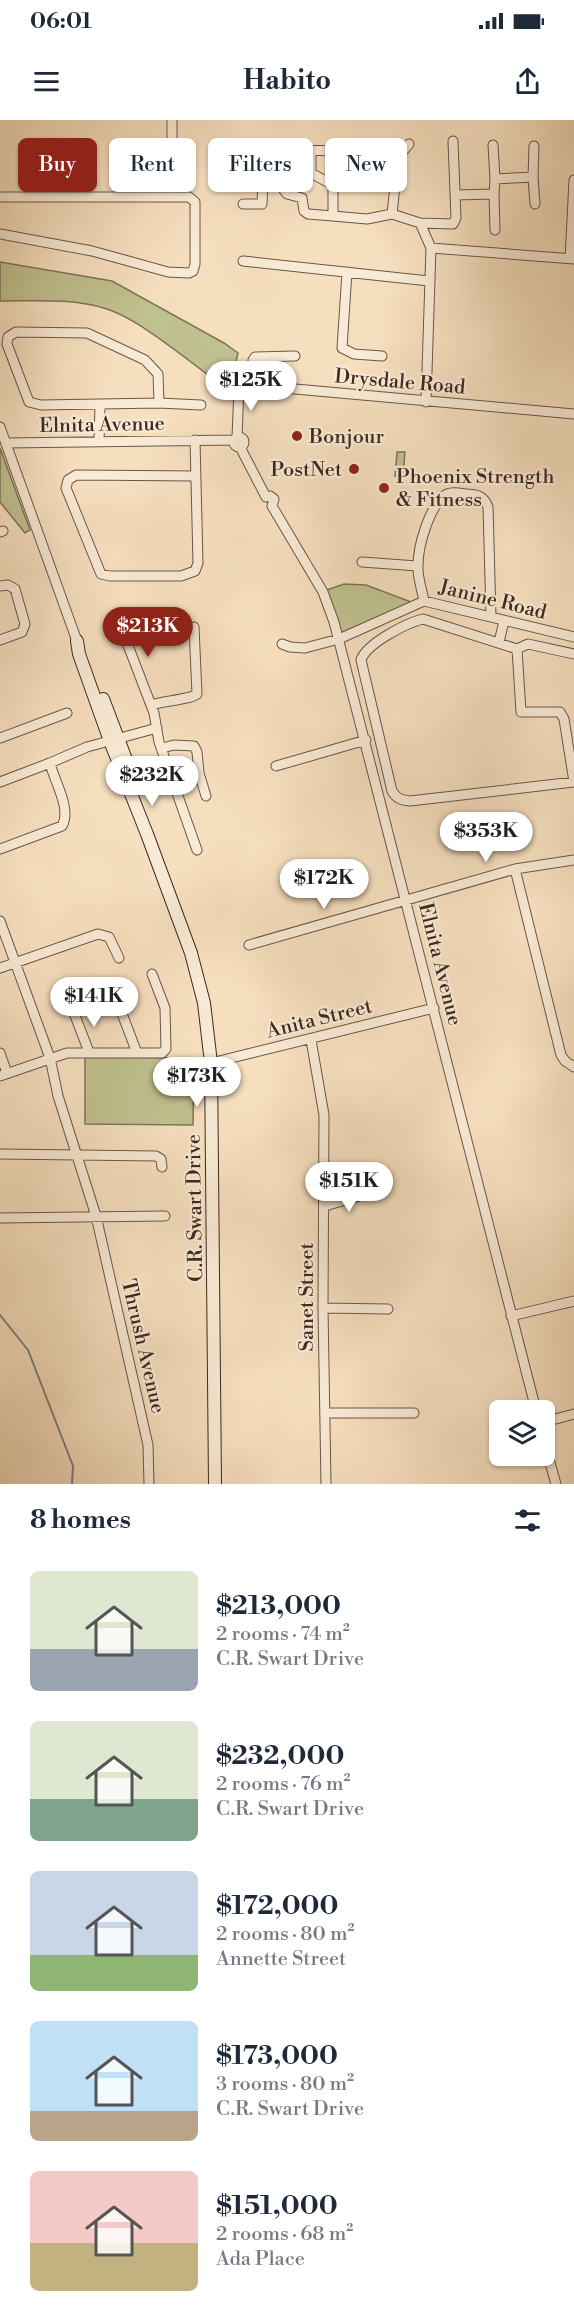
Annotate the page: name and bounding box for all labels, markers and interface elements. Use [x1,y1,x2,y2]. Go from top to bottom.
text: 06:01 [30,8,92,35]
text: Habito [243,64,331,98]
icon: menu [30,65,63,98]
icon: share [511,65,544,98]
chip: Buy [18,138,97,192]
chip: Rent [109,138,196,192]
chip: Filters [208,138,313,192]
chip: New [325,138,407,192]
pin: $125K [209,361,293,412]
street label: Drysdale Road [333,364,467,401]
text: $125K [220,368,283,393]
street label: Elnita Avenue [39,412,165,439]
place label: Bonjour [308,425,384,450]
marker: Bonjour [290,429,304,443]
place label: PostNet [271,458,342,483]
marker: PostNet [347,462,361,476]
place label: Phoenix Strength & Fitness [396,465,554,513]
marker: Phoenix Strength & Fitness [377,481,391,495]
street label: Janine Road [435,575,549,626]
pin: $213K [106,607,190,658]
text: $213K [117,614,179,639]
pin: $232K [110,756,194,807]
text: $232K [119,763,185,788]
pin: $353K [444,812,528,863]
text: $353K [454,819,518,844]
pin: $172K [282,859,366,910]
text: $172K [294,866,354,891]
street label: Elnita Avenue [412,900,467,1028]
pin: $141K [52,977,136,1028]
text: $141K [64,984,124,1009]
street label: Anita Street [263,994,375,1045]
pin: $173K [155,1057,239,1108]
text: $173K [167,1064,227,1089]
street label: C.R. Swart Drive [182,1134,209,1282]
pin: $151K [307,1162,391,1213]
text: $151K [319,1169,379,1194]
street label: Sanet Street [295,1242,320,1352]
street label: Thrush Avenue [115,1277,170,1416]
map controls [489,1400,555,1466]
button: layers [489,1400,555,1466]
text: 8 homes [30,1504,131,1536]
icon: filters [511,1504,544,1537]
text: $213,000 [216,1590,341,1622]
icon: home [78,1595,150,1667]
text: 2 rooms · 74 m² [216,1622,350,1647]
text: C.R. Swart Drive [216,1647,364,1672]
text: $232,000 [216,1740,344,1772]
icon: home [78,1745,150,1817]
text: 2 rooms · 76 m² [216,1772,350,1797]
text: C.R. Swart Drive [216,1797,364,1822]
text: $172,000 [216,1890,338,1922]
icon: home [78,1895,150,1967]
text: 2 rooms · 80 m² [216,1922,354,1947]
text: Annette Street [216,1947,346,1972]
text: $173,000 [216,2040,338,2072]
icon: home [78,2045,150,2117]
text: 3 rooms · 80 m² [216,2072,354,2097]
text: C.R. Swart Drive [216,2097,364,2122]
text: $151,000 [216,2190,338,2222]
icon: home [78,2195,150,2267]
text: 2 rooms · 68 m² [216,2222,353,2247]
text: Ada Place [216,2247,305,2272]

